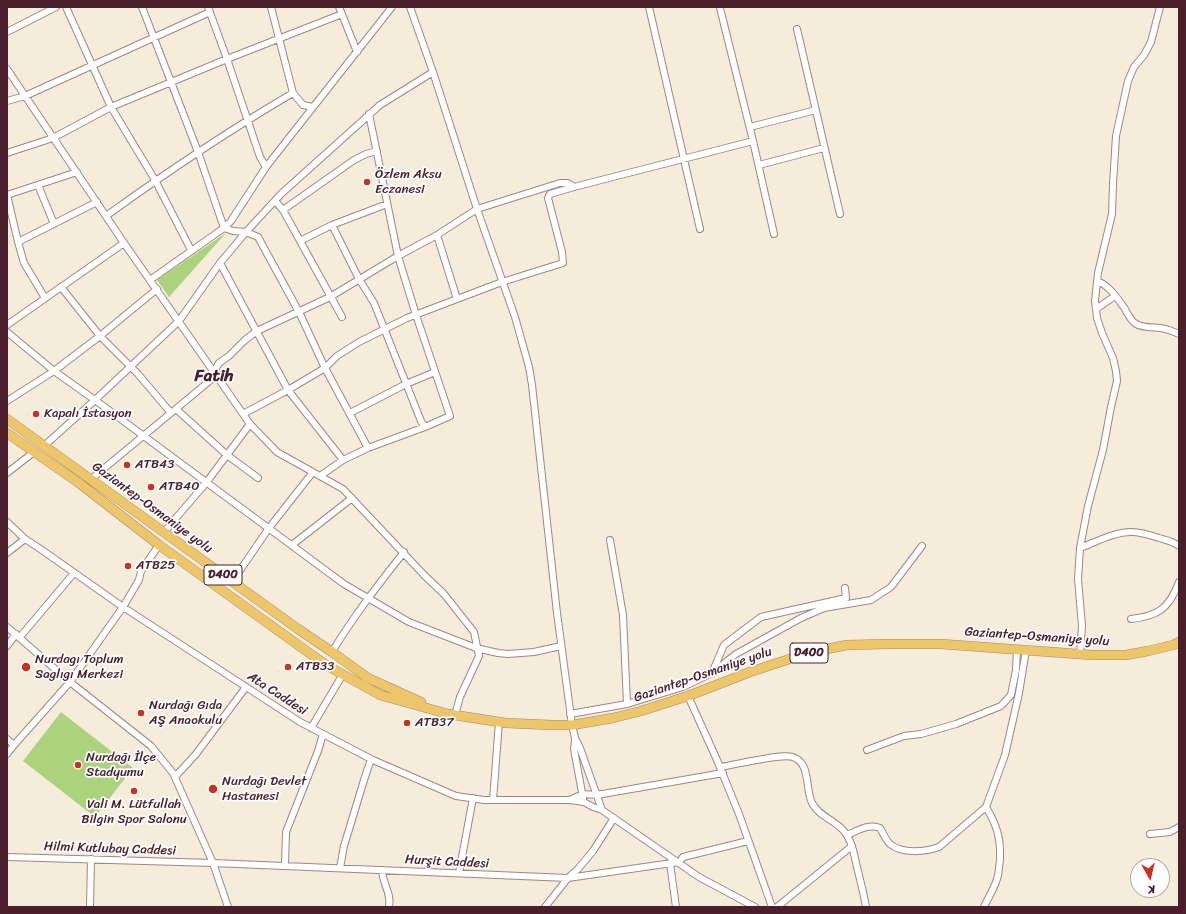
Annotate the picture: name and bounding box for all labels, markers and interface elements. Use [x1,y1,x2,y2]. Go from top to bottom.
place label: Özlem Aksu Eczanesi [375,167,442,198]
marker: Özlem Aksu Eczanesi [362,177,372,187]
district label: Fatih [195,367,233,387]
place label: Kapalı İstasyon [44,406,132,422]
marker: Kapalı İstasyon [31,409,41,419]
place label: ATB43 [135,457,174,473]
street label: Gaziantep-Osmaniye yolu [89,459,215,557]
marker: ATB43 [122,460,132,470]
place label: ATB40 [159,479,199,495]
marker: ATB40 [146,482,156,492]
place label: ATB25 [136,558,176,574]
marker: ATB25 [123,561,133,571]
road number: D400 [204,565,242,585]
street label: Gaziantep-Osmaniye yolu [964,624,1110,650]
road number: D400 [790,643,828,663]
street label: Gaziantep-Osmaniye yolu [632,644,774,706]
place label: Nurdagı Toplum Saglıgı Merkezi [35,652,123,683]
place label: ATB33 [296,659,334,675]
marker: Nurdagı Toplum Saglıgı Merkezi [20,661,32,673]
marker: ATB33 [283,662,293,672]
street label: Ata Caddesi [244,669,310,719]
place label: Nurdağı Gıda AŞ Anaokulu [149,698,222,729]
marker: Nurdağı Gıda AŞ Anaokulu [136,708,146,718]
place label: ATB37 [415,715,454,731]
marker: ATB37 [402,718,412,728]
place label: Nurdağı İlçe Stadyumu [86,750,156,781]
marker: Nurdağı İlçe Stadyumu [73,760,83,770]
place label: Nurdağı Devlet Hastanesi [222,774,306,805]
marker: Nurdağı Devlet Hastanesi [207,783,219,795]
marker: Vali M. Lütfullah Bilgin Spor Salonu [129,786,139,796]
place label: Vali M. Lütfullah Bilgin Spor Salonu [81,797,187,828]
street label: Hilmi Kutlubay Caddesi [44,839,176,859]
street label: Hurşit Caddesi [405,852,489,872]
north arrow [1130,858,1170,898]
text: K [1147,880,1156,899]

